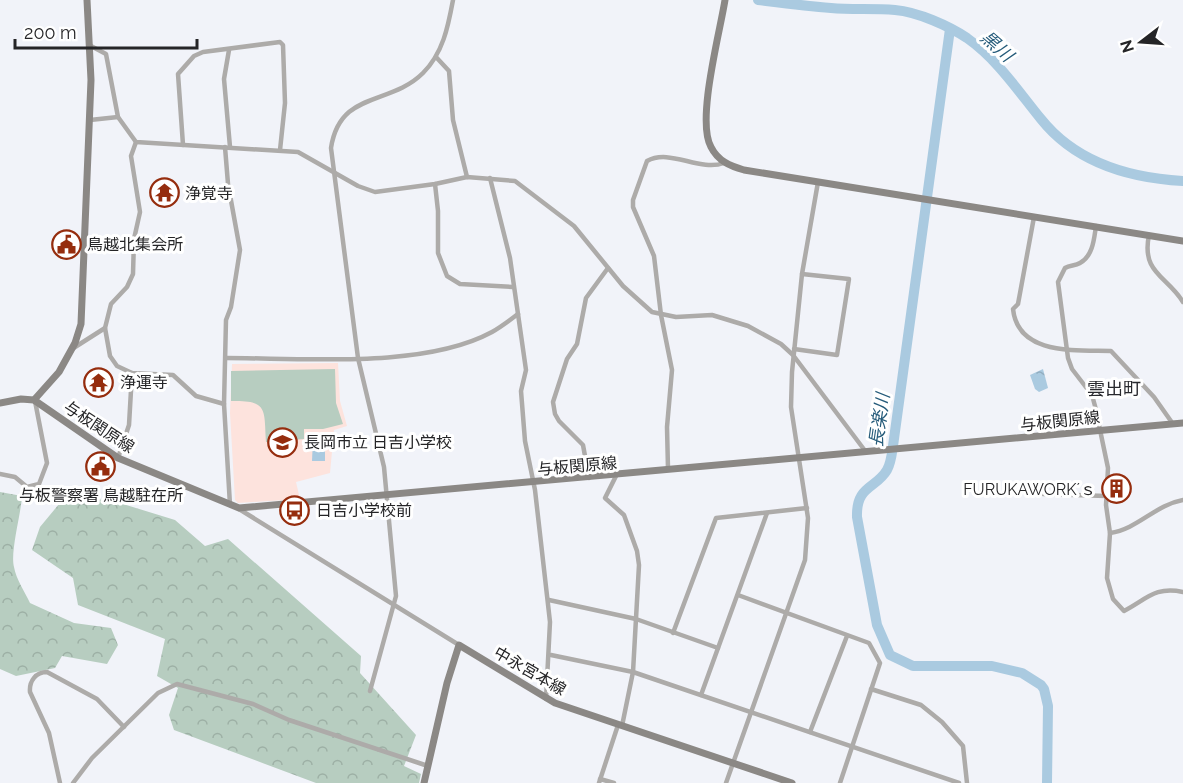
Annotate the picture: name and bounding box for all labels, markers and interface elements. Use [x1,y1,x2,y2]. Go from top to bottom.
scale bar [15,12,196,50]
north arrow [1111,12,1171,72]
text: 200 m [24,22,77,43]
water label: 黒川 [977,26,1019,67]
text: N [1116,38,1138,55]
temple icon: 浄覚寺 [148,177,180,209]
place label: 浄覚寺 [185,184,233,203]
public building icon: 鳥越北集会所 [50,228,82,260]
place label: 鳥越北集会所 [87,235,183,254]
temple icon: 浄運寺 [83,366,115,398]
place label: 浄運寺 [120,373,168,392]
district label: 雲出町 [1087,378,1141,399]
water label: 長楽川 [865,390,893,448]
street label: 与板関原線 [60,397,138,457]
street label: 与板関原線 [1019,407,1101,435]
school or university icon: 長岡市立 日吉小学校 [267,426,299,458]
place label: 長岡市立 日吉小学校 [304,433,452,452]
public building icon: 与板警察署 鳥越駐在所 [85,451,117,483]
street label: 与板関原線 [536,453,618,479]
building icon: FURUKAWORK´ｓ [1101,473,1133,505]
place label: FURUKAWORK´ｓ [963,480,1096,499]
place label: 与板警察署 鳥越駐在所 [19,486,183,505]
bus stop icon: 日吉小学校前 [279,494,311,526]
place label: 日吉小学校前 [316,501,412,520]
street label: 中永宮本線 [491,643,569,699]

